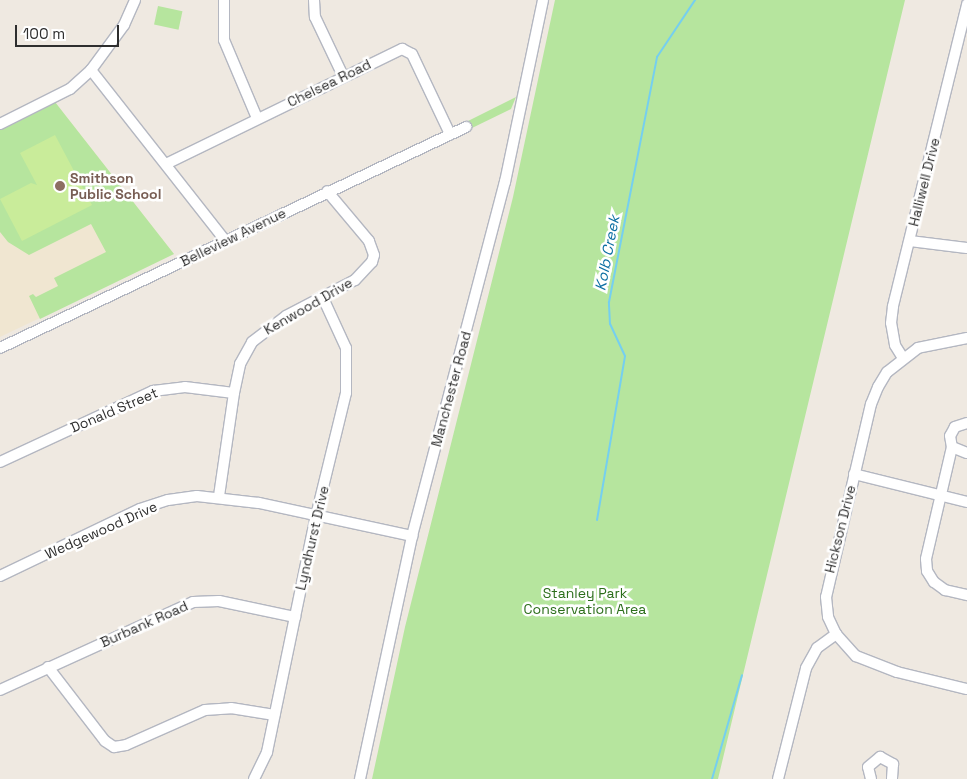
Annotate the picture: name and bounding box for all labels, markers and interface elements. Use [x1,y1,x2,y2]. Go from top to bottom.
scale bar [18,15,121,47]
text: 100 m [23,24,65,43]
street label: Chelsea Road [284,56,374,110]
street label: Halliwell Drive [905,136,943,228]
place label: Smithson Public School [70,170,161,202]
marker: Smithson Public School [54,180,66,192]
street label: Belleview Avenue [177,204,289,270]
water label: Kolb Creek [591,214,623,292]
street label: Kenwood Drive [261,274,355,338]
street label: Manchester Road [427,329,475,449]
street label: Donald Street [68,384,160,436]
street label: Hickson Drive [821,483,859,575]
street label: Lyndhurst Drive [292,484,332,592]
street label: Wedgewood Drive [42,498,160,562]
park label: Stanley Park Conservation Area [524,585,646,618]
street label: Burbank Road [98,597,190,651]

